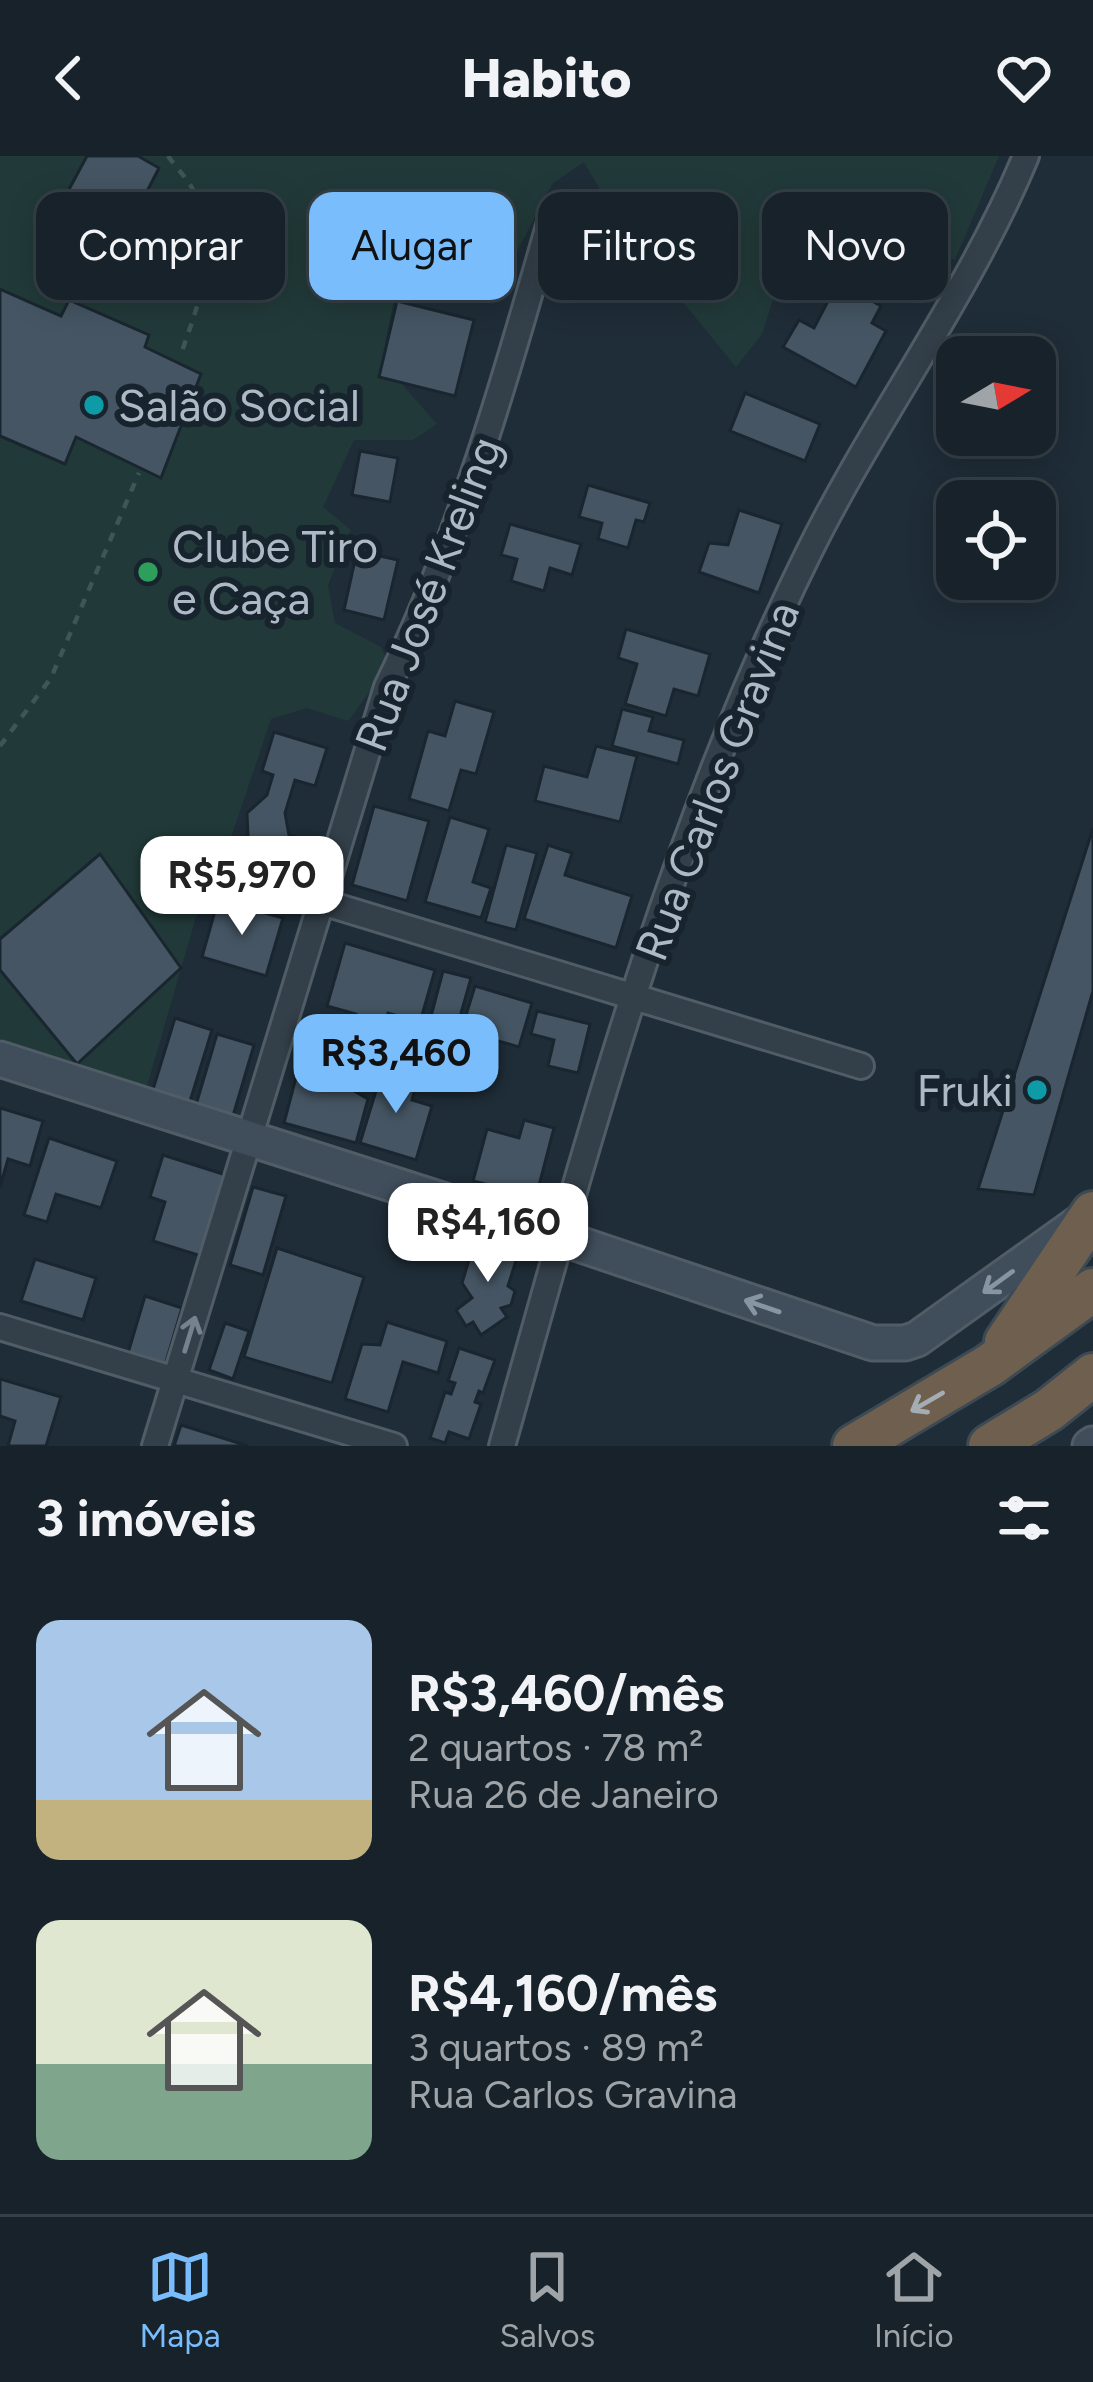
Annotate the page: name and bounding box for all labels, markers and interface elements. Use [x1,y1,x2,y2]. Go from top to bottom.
icon: back [36,45,102,111]
icon: heart [991,45,1057,111]
text: Habito [461,46,632,111]
chip: Comprar [36,192,285,300]
chip: Alugar [309,192,514,300]
chip: Filtros [538,192,738,300]
chip: Novo [762,192,948,300]
north arrow [936,336,1056,456]
map controls [936,336,1056,600]
place label: Salão Social [118,378,360,432]
marker: Salão Social [81,392,107,418]
street label: Rua José Kreling [343,429,513,759]
button: locate [936,480,1056,600]
place label: Clube Tiro e Caça [172,519,378,625]
marker: Clube Tiro e Caça [135,559,161,585]
street label: Rua Carlos Gravina [624,594,810,968]
pin: R$5,970 [131,836,353,938]
text: R$5,970 [167,851,317,898]
pin: R$3,460 [285,1014,507,1116]
text: R$3,460 [320,1029,472,1076]
place label: Fruki [916,1063,1013,1117]
marker: Fruki [1024,1077,1050,1103]
pin: R$4,160 [377,1183,599,1285]
text: R$4,160 [415,1198,561,1245]
one-way arrow [982,1269,1015,1294]
one-way arrow [744,1294,781,1315]
one-way arrow [180,1316,202,1354]
one-way arrow [910,1391,945,1415]
icon: filters [991,1485,1057,1551]
text: 3 imóveis [36,1488,256,1549]
text: R$3,460/mês [408,1663,724,1724]
icon: home [132,1668,276,1812]
text: 2 quartos · 78 m² [408,1724,703,1771]
text: Rua 26 de Janeiro [408,1771,719,1818]
text: R$4,160/mês [408,1963,717,2024]
icon: home [132,1968,276,2112]
text: 3 quartos · 89 m² [408,2024,704,2071]
text: Rua Carlos Gravina [408,2071,737,2118]
tab: Mapa [139,2244,221,2355]
tab: Salvos [499,2244,595,2355]
tab: Início [874,2244,954,2355]

